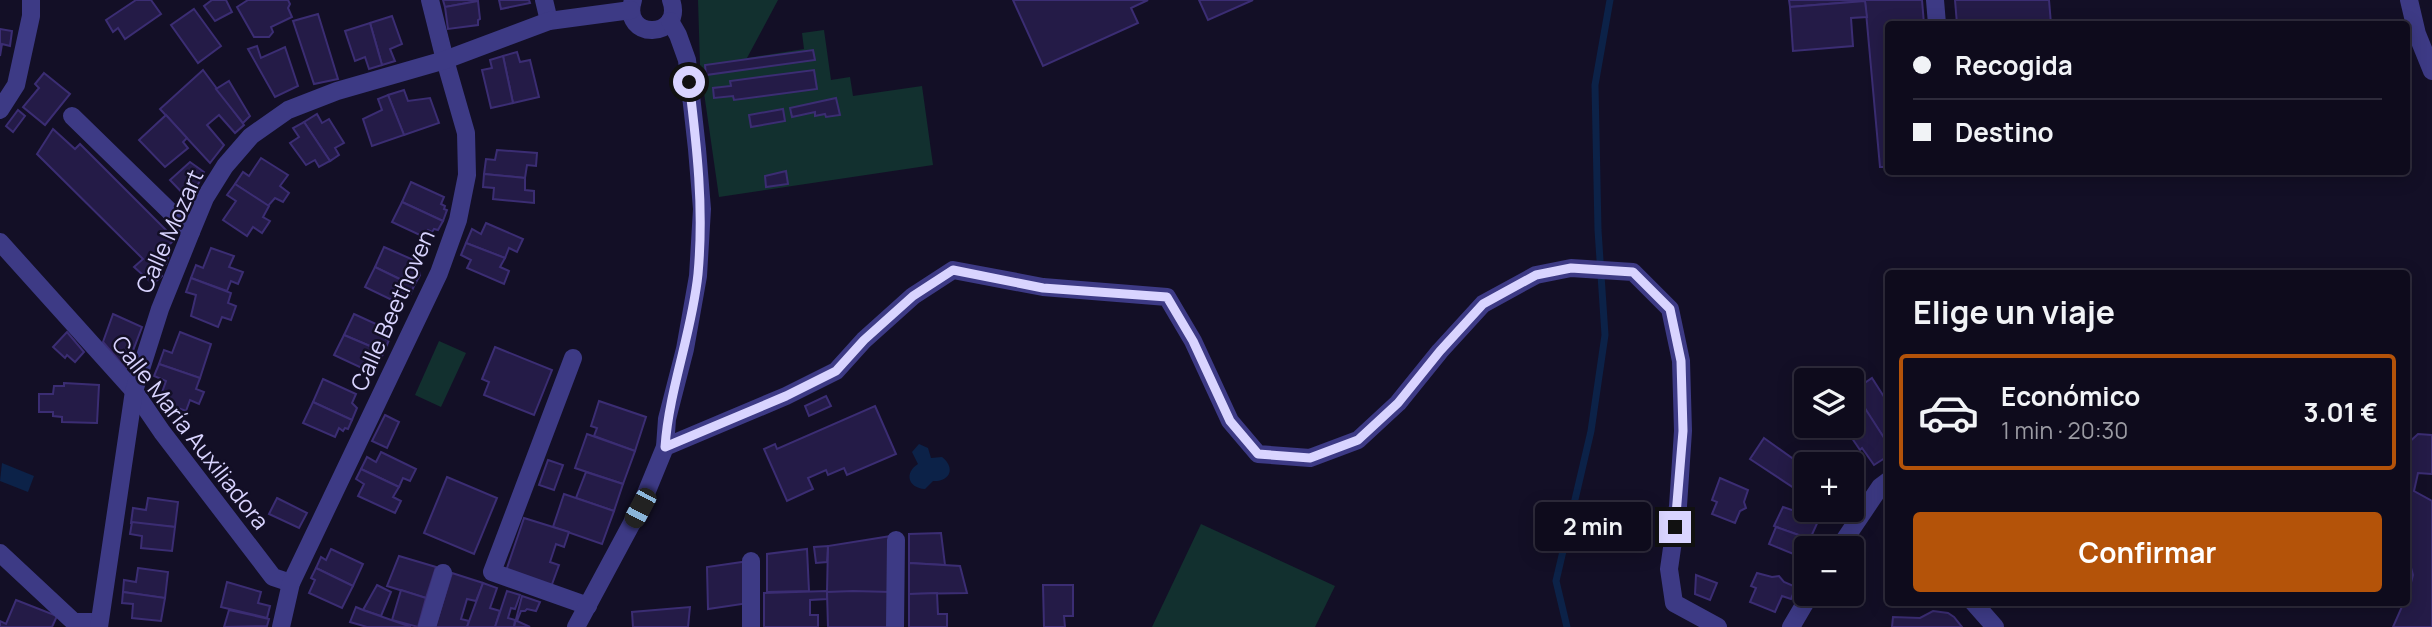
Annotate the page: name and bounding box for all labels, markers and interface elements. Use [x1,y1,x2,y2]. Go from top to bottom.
text: Recogida [1955,47,2073,83]
route start [673,66,705,98]
text: Destino [1955,114,2054,150]
street label: Calle Mozart [127,164,211,298]
street label: Calle Beethoven [342,224,442,396]
text: Elige un viaje [1913,290,2115,334]
street label: Calle María Auxiliadora [105,328,277,536]
map controls [1794,368,1864,606]
button: layers [1794,368,1864,438]
text: Económico [2001,378,2140,414]
icon: car [1917,381,1980,444]
text: 3.01 € [2304,394,2378,430]
text: 1 min · 20:30 [2001,414,2128,446]
button: + [1794,452,1864,522]
car [621,485,660,531]
callout: 2 min [1535,503,1650,552]
text: 2 min [1563,510,1623,542]
route end [1659,511,1691,543]
button: Confirmar [1913,512,2382,592]
button: − [1794,536,1864,606]

